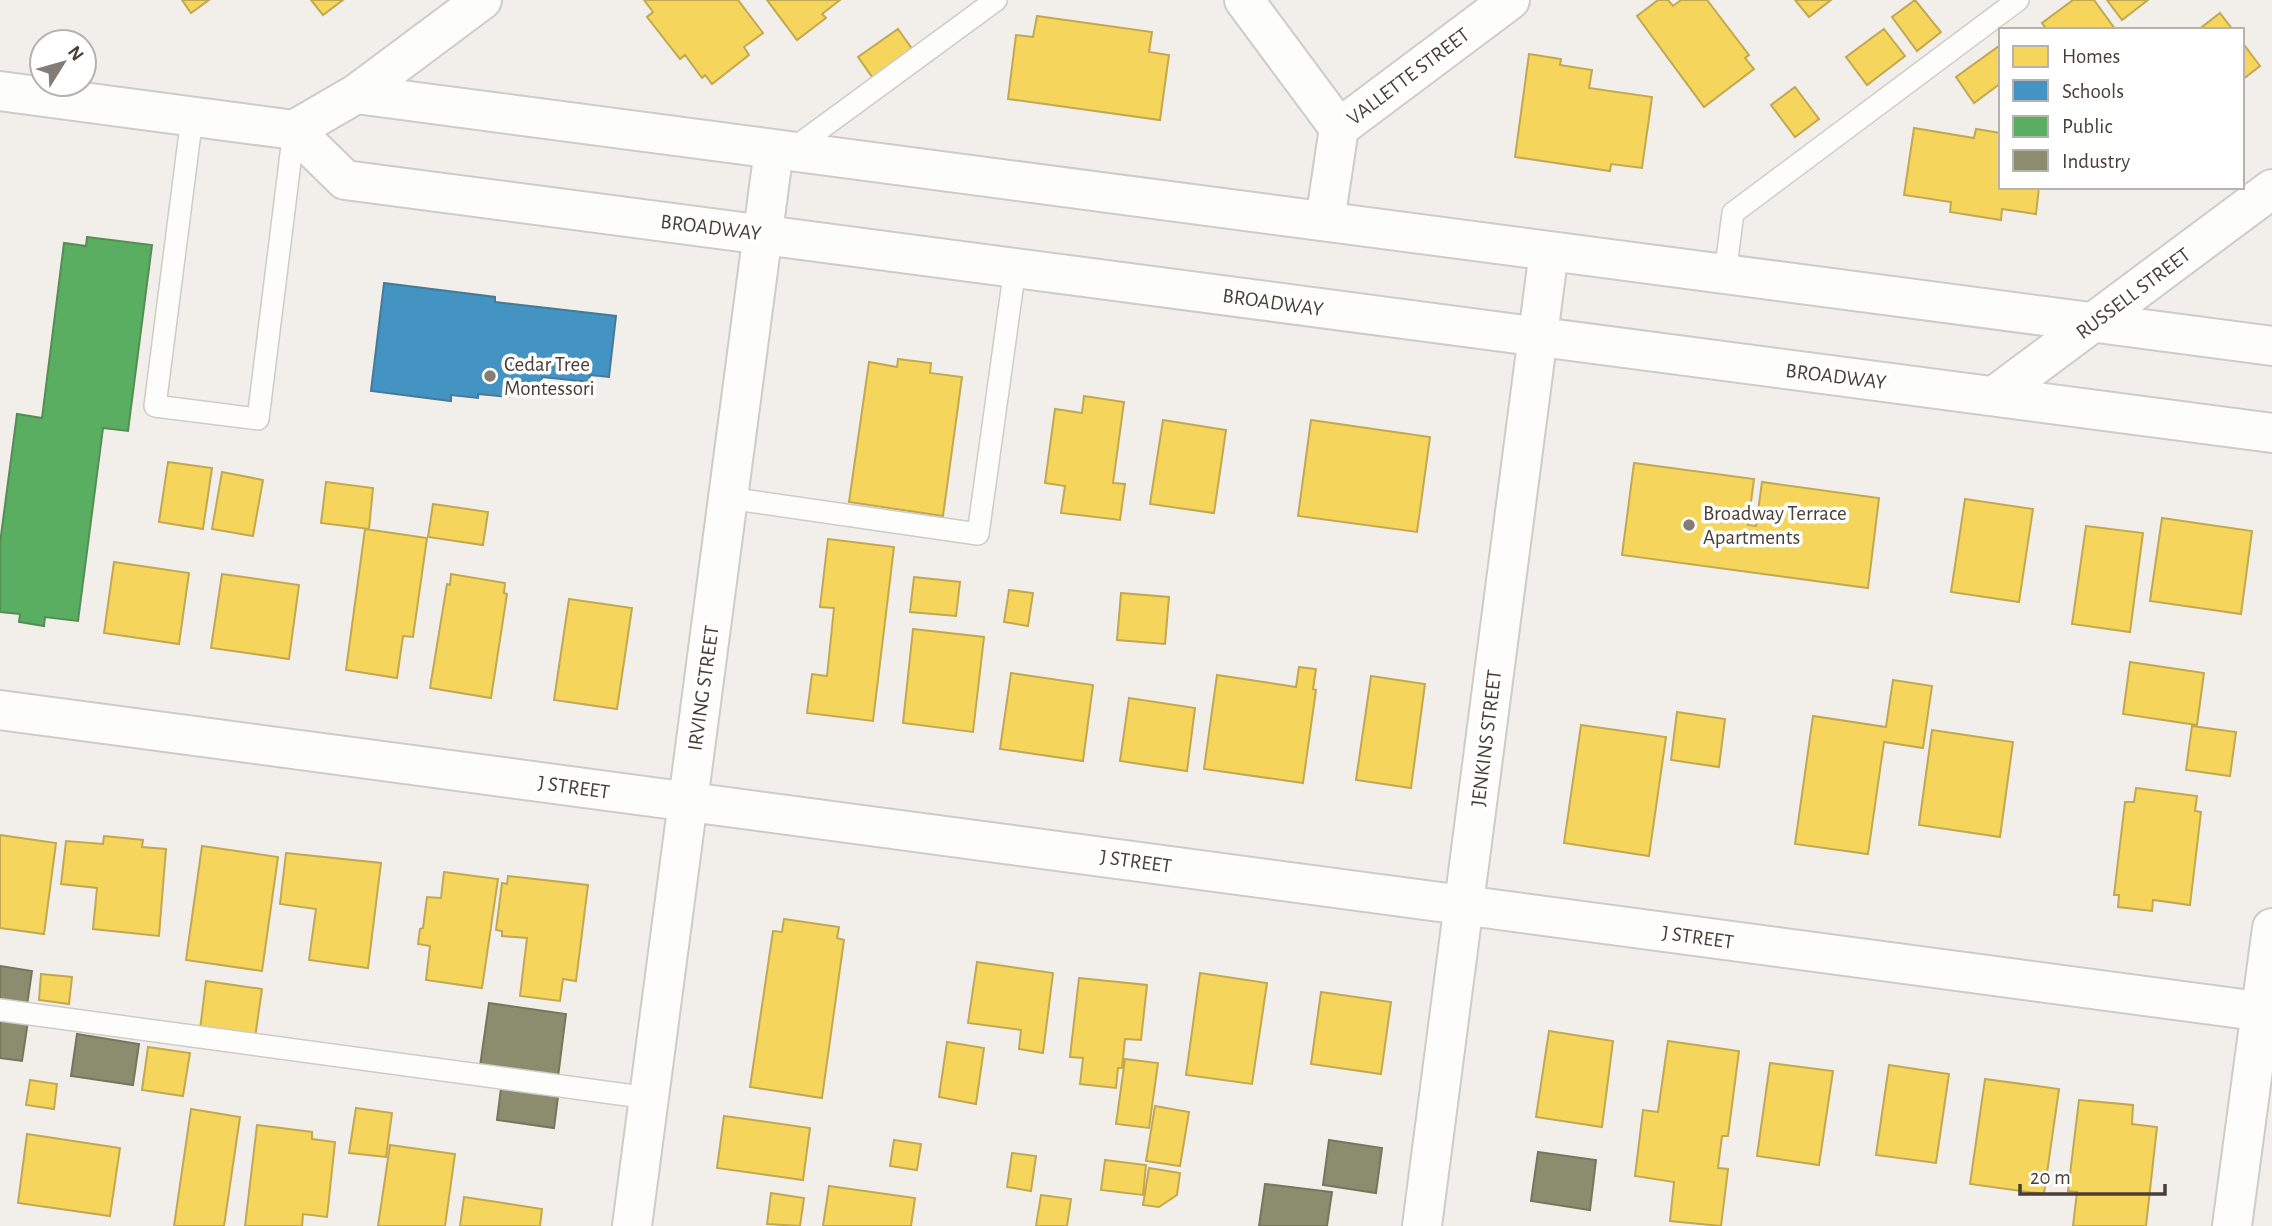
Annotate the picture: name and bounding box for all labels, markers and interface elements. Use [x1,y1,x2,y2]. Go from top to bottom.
street label: VALLETTE STREET [1343,24,1473,129]
north arrow [28,28,98,98]
legend [1999,28,2244,189]
text: N [64,43,87,65]
text: Homes [2062,46,2120,67]
text: Schools [2062,81,2124,102]
text: Public [2062,116,2112,137]
text: Industry [2062,151,2130,172]
street label: BROADWAY [659,211,763,244]
street label: RUSSELL STREET [2072,244,2194,343]
street label: BROADWAY [1221,285,1325,320]
place label: Cedar Tree Montessori [504,354,595,399]
street label: BROADWAY [1784,360,1888,393]
marker: Cedar Tree Montessori [482,368,498,384]
place label: Broadway Terrace Apartments [1703,503,1847,548]
marker: Broadway Terrace Apartments [1681,517,1697,533]
street label: IRVING STREET [684,624,723,752]
street label: JENKINS STREET [1468,668,1505,808]
street label: J STREET [537,772,611,803]
street label: J STREET [1099,846,1173,877]
street label: J STREET [1661,922,1735,953]
scale bar [2020,1152,2165,1196]
text: 20 m [2030,1167,2071,1188]

